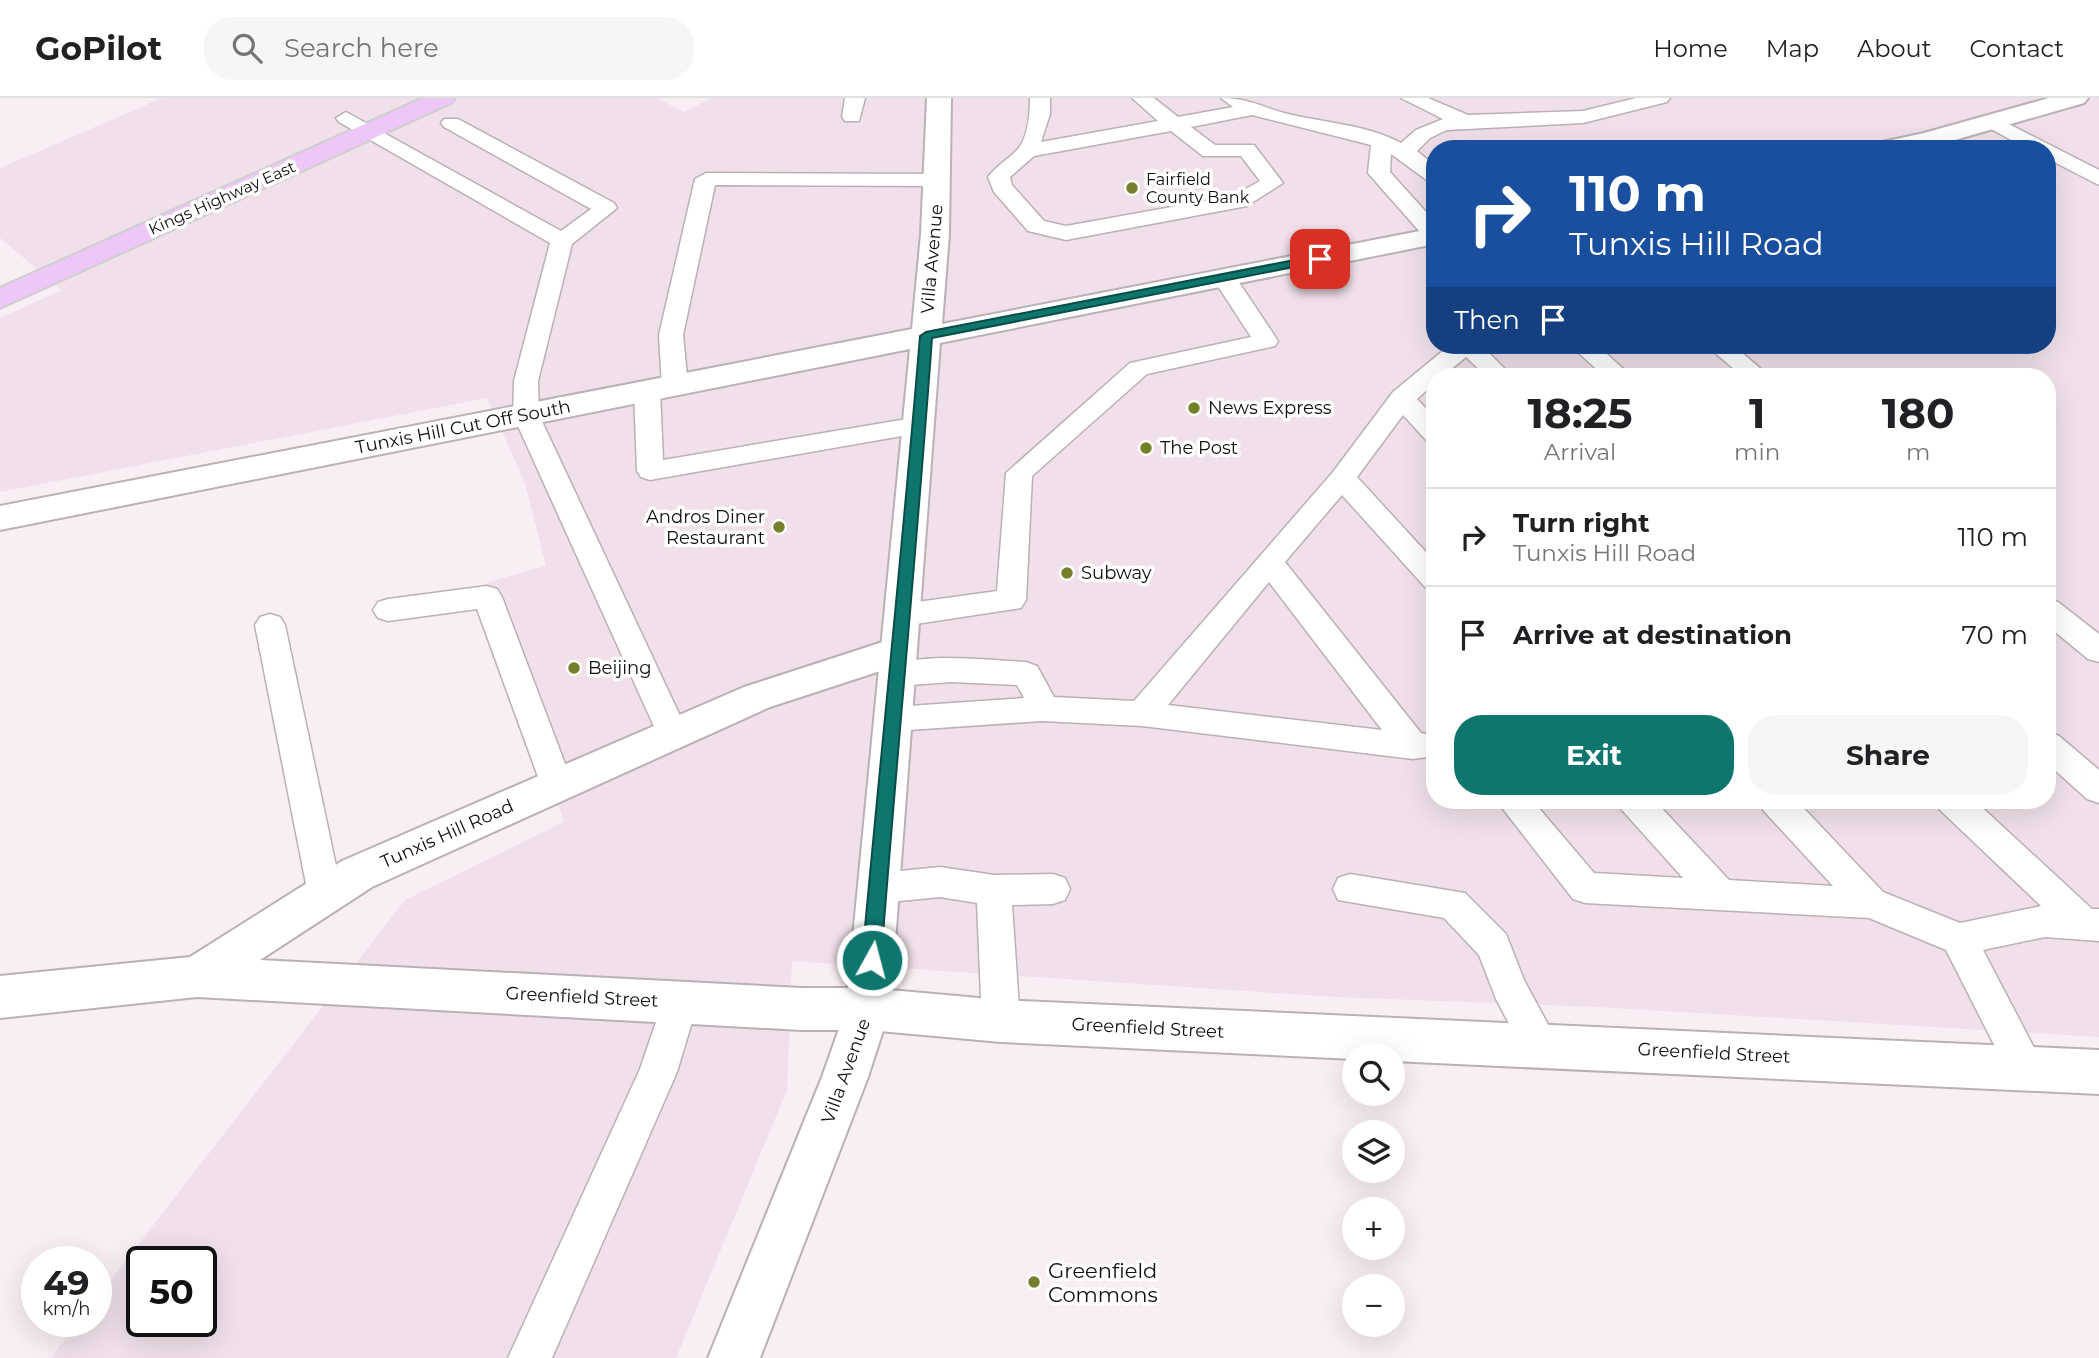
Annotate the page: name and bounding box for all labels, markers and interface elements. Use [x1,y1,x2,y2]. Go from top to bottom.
search box [204,17,694,80]
text: GoPilot [35,28,162,68]
icon: search [228,29,266,67]
text: Search here [284,32,439,64]
text: Home [1653,34,1728,63]
text: Map [1766,34,1819,63]
text: About [1857,34,1931,63]
text: Contact [1969,34,2064,63]
street label: Kings Highway East [146,157,299,239]
text: 110 m [1569,164,1706,223]
icon: right [1454,168,1545,259]
place label: Fairfield County Bank [1146,170,1250,207]
marker: Fairfield County Bank [1124,180,1140,196]
street label: Villa Avenue [916,203,948,315]
text: Tunxis Hill Road [1569,224,1824,263]
pin [1290,229,1350,289]
icon: arrive [1301,240,1339,278]
icon: arrive [1534,301,1572,339]
text: Then [1454,304,1520,336]
text: 18:25 [1528,387,1633,439]
text: 1 [1749,387,1765,439]
text: 180 [1882,387,1954,439]
street label: Tunxis Hill Cut Off South [354,395,572,459]
place label: News Express [1208,397,1332,419]
marker: News Express [1186,400,1202,416]
place label: The Post [1160,437,1238,459]
text: Arrival [1544,438,1616,466]
text: min [1734,438,1780,466]
text: m [1906,438,1930,466]
marker: The Post [1138,440,1154,456]
place label: Andros Diner Restaurant [646,506,765,549]
text: Turn right [1513,507,1649,539]
icon: right [1454,518,1492,556]
marker: Andros Diner Restaurant [771,519,787,535]
text: 110 m [1958,521,2028,553]
text: Tunxis Hill Road [1513,539,1696,567]
place label: Subway [1081,562,1152,584]
marker: Subway [1059,565,1075,581]
icon: arrive [1454,616,1492,654]
text: Arrive at destination [1513,619,1792,651]
text: 70 m [1962,619,2028,651]
place label: Beijing [588,657,652,679]
marker: Beijing [566,660,582,676]
button: Exit [1454,715,1734,795]
button: Share [1748,715,2028,795]
street label: Tunxis Hill Road [377,795,517,873]
position arrow [835,923,909,997]
street label: Greenfield Street [505,982,659,1012]
street label: Greenfield Street [1071,1013,1225,1043]
street label: Villa Avenue [817,1015,875,1126]
street label: Greenfield Street [1637,1038,1791,1068]
map controls [1342,1043,1405,1337]
button: search [1342,1043,1405,1106]
button: layers [1342,1120,1405,1183]
button: + [1342,1197,1405,1260]
speed limit sign: 50 [126,1246,217,1337]
place label: Greenfield Commons [1048,1258,1158,1307]
text: 49 [43,1261,90,1304]
marker: Greenfield Commons [1026,1274,1042,1290]
button: − [1342,1274,1405,1337]
text: km/h [42,1298,91,1320]

